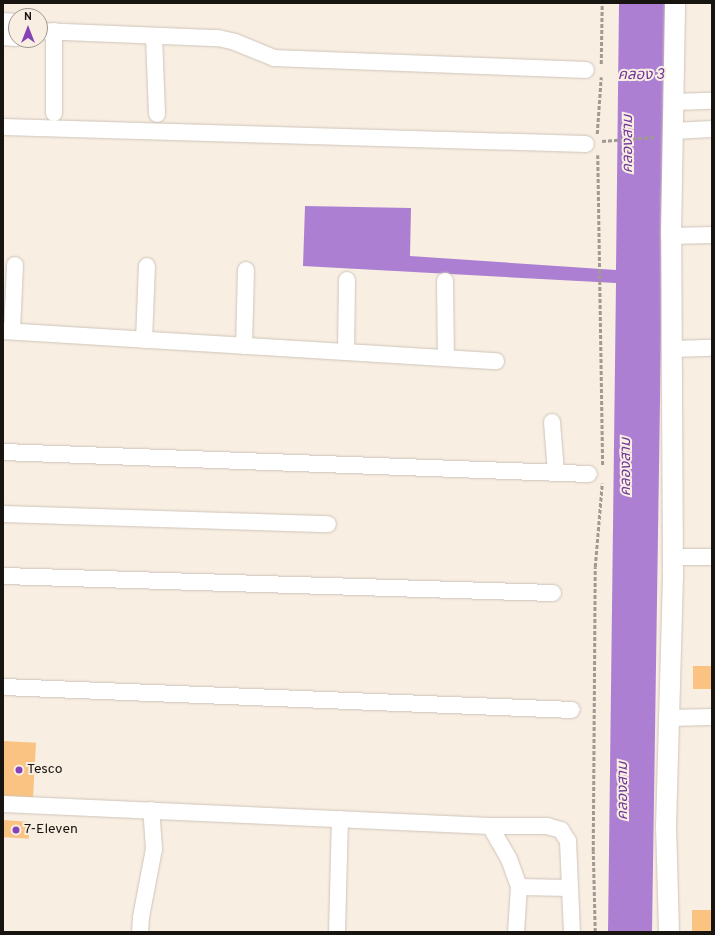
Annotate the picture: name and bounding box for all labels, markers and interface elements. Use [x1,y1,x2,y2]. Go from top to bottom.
north arrow [8,8,48,48]
text: N [24,10,32,24]
water label: คลอง 3 [618,67,664,85]
water label: คลองสาม [620,115,638,173]
water label: คลองสาม [618,438,636,496]
place label: Tesco [27,762,63,778]
water label: คลองสาม [615,762,633,820]
marker: Tesco [14,765,24,775]
place label: 7-Eleven [24,822,78,838]
marker: 7-Eleven [11,825,21,835]

